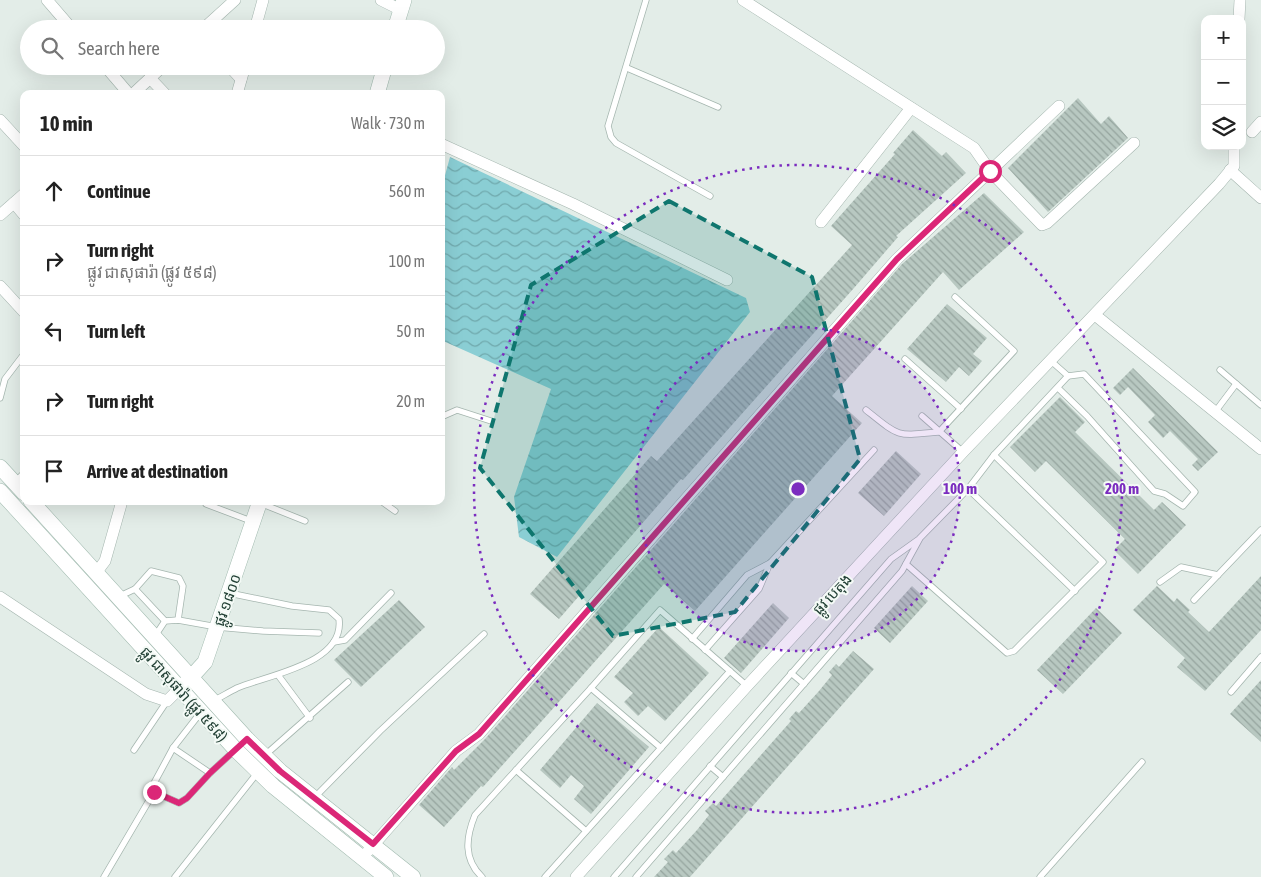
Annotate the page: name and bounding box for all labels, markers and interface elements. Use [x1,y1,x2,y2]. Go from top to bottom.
map controls [1201,15,1246,150]
button: + [1201,15,1246,60]
search box [20,20,445,75]
icon: search [38,34,66,62]
text: Search here [78,37,160,59]
button: − [1201,60,1246,105]
button: layers [1201,105,1246,150]
text: 10 min [40,111,93,135]
text: Walk · 730 m [351,114,425,132]
route start [979,160,1002,183]
icon: ahead [40,177,68,205]
text: Continue [87,180,151,202]
text: 560 m [389,182,425,200]
text: Turn right [87,239,154,261]
icon: right [40,247,68,275]
text: 100 m [389,252,425,270]
text: ផ្លូវ ជាសុផារ៉ា (ផ្លូវ ៥៩៨) [87,263,217,281]
icon: left [40,317,68,345]
text: Turn left [87,320,145,342]
text: 50 m [396,322,425,340]
icon: right [40,387,68,415]
text: Turn right [87,390,154,412]
text: 20 m [396,392,425,410]
icon: arrive [40,457,68,485]
text: Arrive at destination [87,460,228,482]
centre of rings [789,480,807,498]
text: 100 m [943,480,977,497]
text: 200 m [1105,480,1139,497]
street label: ផ្លូវ បេតុង [809,570,859,622]
street label: ផ្លូវ ១៨០០ [210,571,249,630]
street label: ផ្លូវ ជាសុផារ៉ា (ផ្លូវ ៥៩៨) [133,643,231,749]
route end [143,781,166,804]

